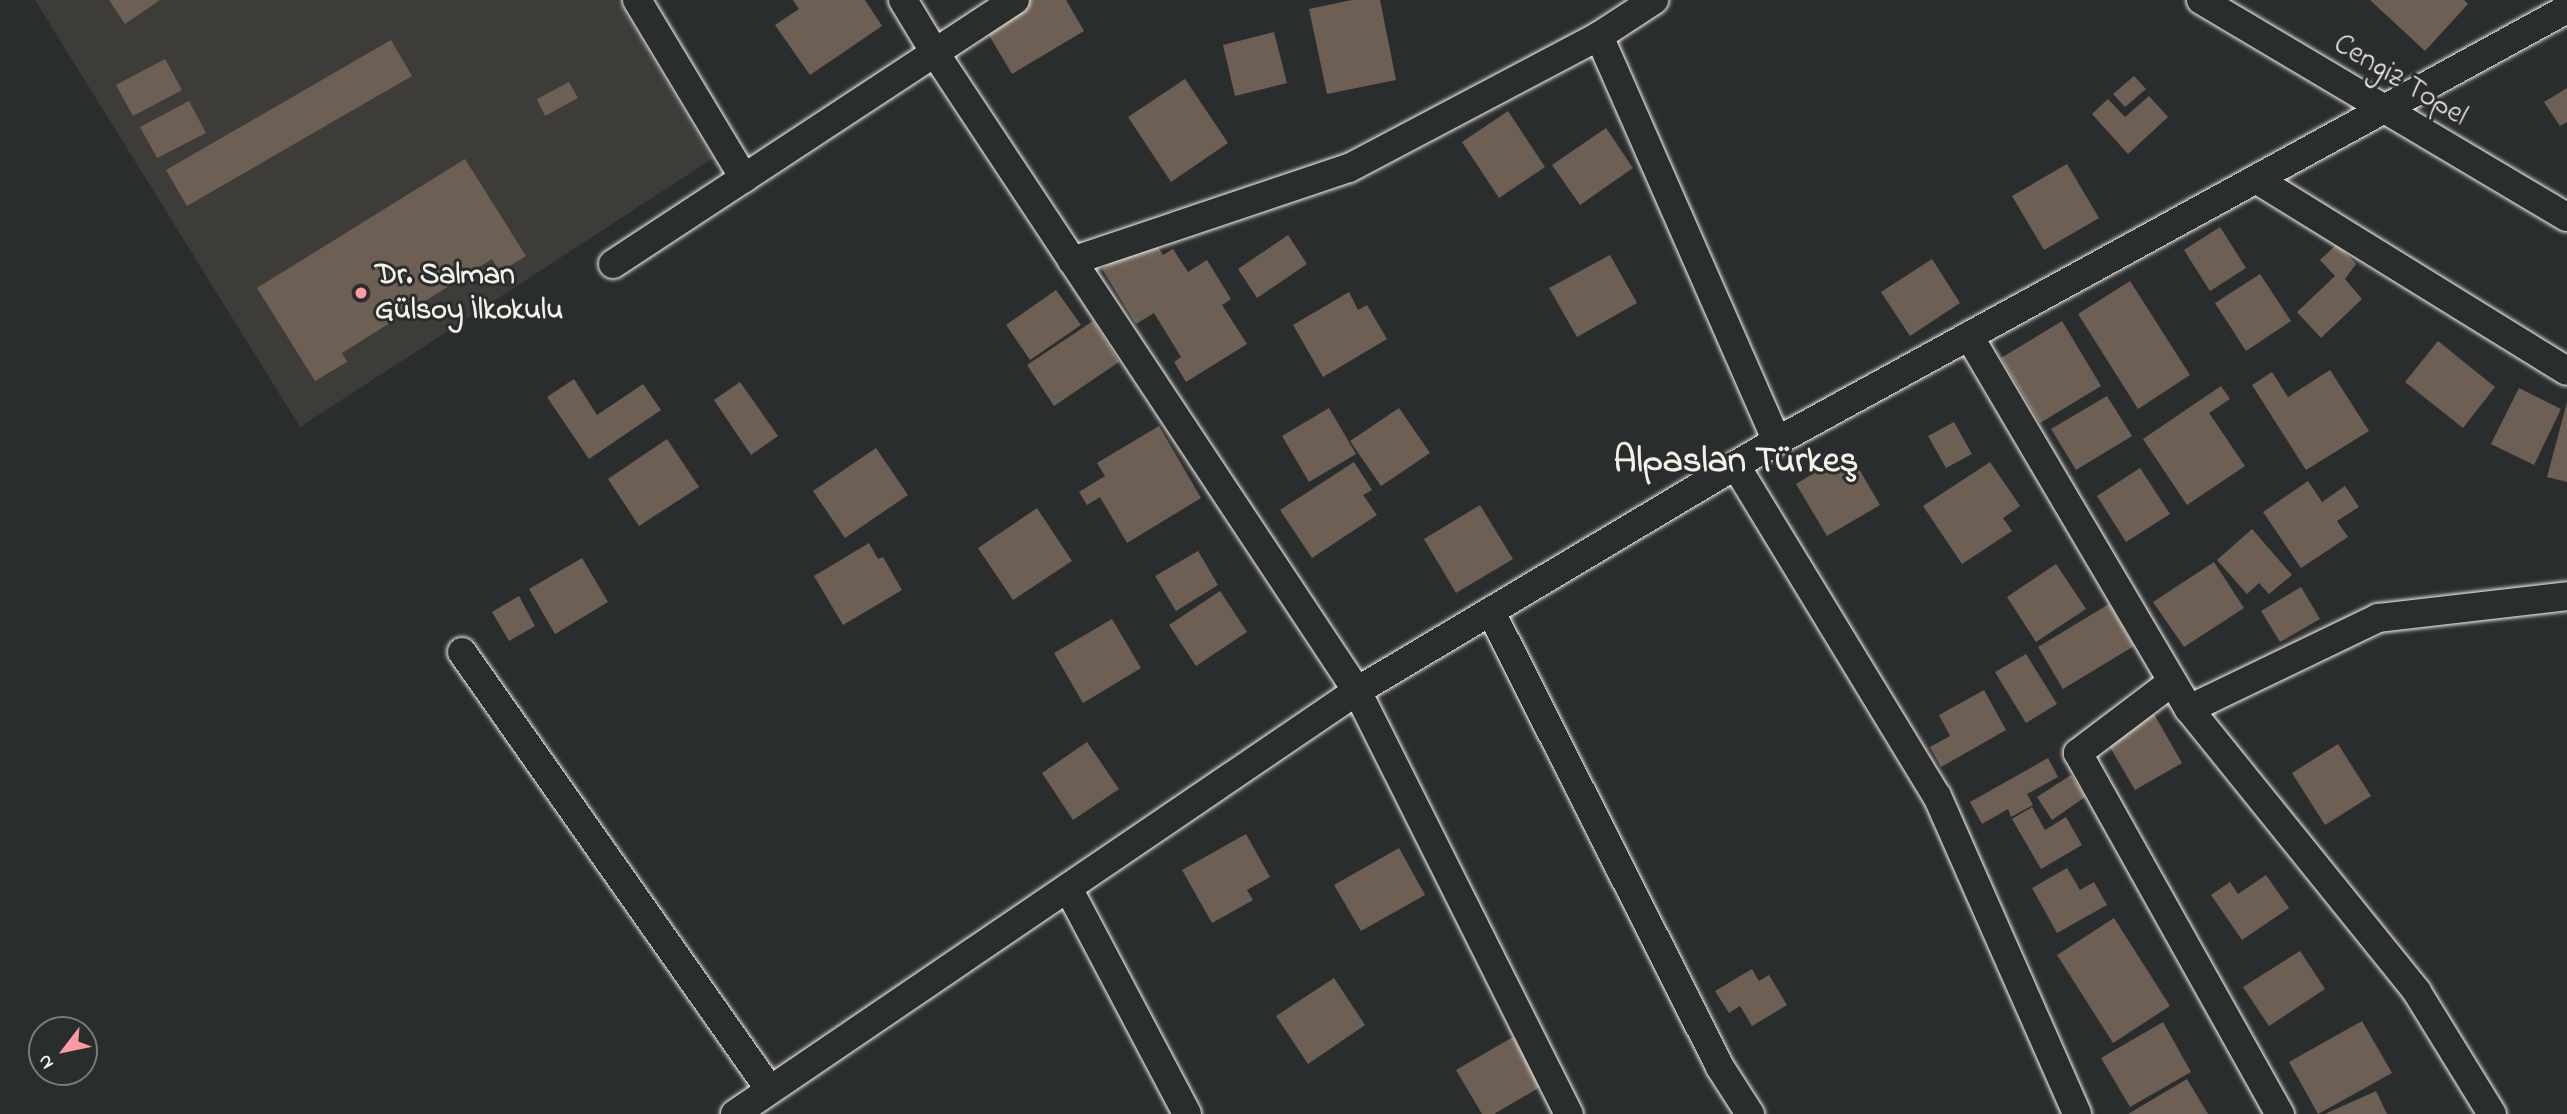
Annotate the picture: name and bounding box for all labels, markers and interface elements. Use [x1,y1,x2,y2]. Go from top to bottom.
street label: Cengiz Topel [2326,27,2474,135]
place label: Dr. Salman Gülsoy İlkokulu [375,258,563,328]
marker: Dr. Salman Gülsoy İlkokulu [353,285,369,301]
district label: Alpaslan Türkeş [1614,440,1858,484]
north arrow [28,1016,98,1086]
text: N [32,1049,61,1074]

